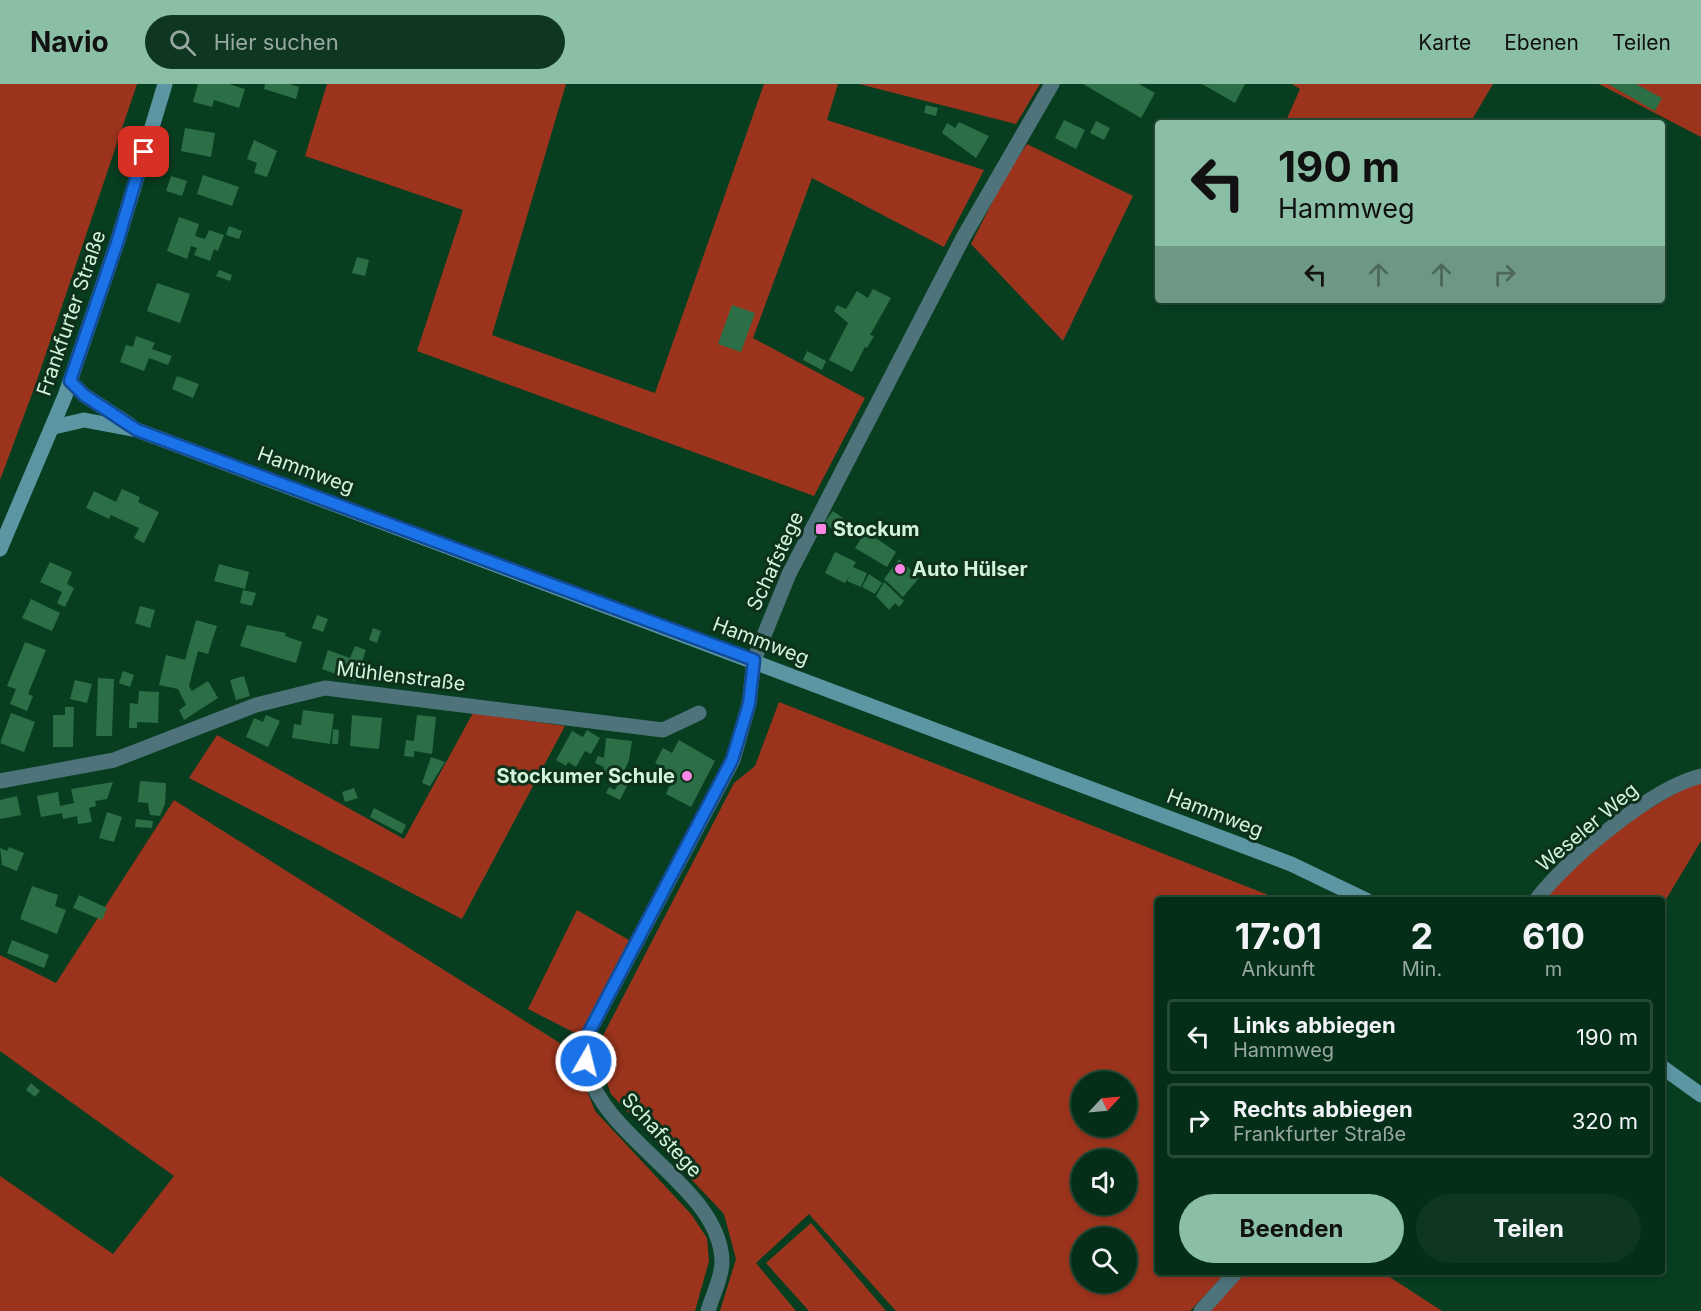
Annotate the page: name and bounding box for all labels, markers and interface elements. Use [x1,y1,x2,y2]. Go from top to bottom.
search box [145,15,565,69]
text: Navio [30,25,109,59]
icon: search [166,26,199,59]
text: Hier suchen [214,29,339,55]
text: Karte [1418,30,1471,55]
text: Ebenen [1504,30,1579,55]
text: Teilen [1612,30,1671,55]
pin [118,126,169,177]
icon: arrive [127,135,160,168]
text: 190 m [1278,141,1400,192]
icon: left [1179,144,1257,222]
text: Hammweg [1278,192,1414,225]
street label: Frankfurter Straße [31,227,111,399]
icon: left [1299,258,1332,291]
icon: ahead [1362,258,1395,291]
icon: ahead [1425,258,1458,291]
icon: right [1488,258,1521,291]
street label: Hammweg [254,441,358,499]
street label: Schafstege [742,508,808,614]
place label: Stockum [833,517,920,541]
marker: Stockum [814,522,828,536]
place label: Auto Hülser [912,557,1028,581]
marker: Auto Hülser [893,562,907,576]
street label: Hammweg [710,612,812,670]
street label: Mühlenstraße [335,656,467,696]
place label: Stockumer Schule [497,764,675,788]
marker: Stockumer Schule [680,769,694,783]
street label: Weseler Weg [1531,778,1643,876]
street label: Hammweg [1164,784,1266,842]
text: 17:01 [1235,914,1322,958]
text: 2 [1411,914,1433,958]
text: 610 [1522,914,1585,958]
text: Ankunft [1242,957,1315,981]
text: Min. [1402,957,1442,981]
text: m [1545,957,1562,981]
text: Links abbiegen [1233,1012,1396,1038]
icon: left [1182,1020,1215,1053]
text: 190 m [1576,1024,1638,1050]
position arrow [554,1029,618,1093]
text: Hammweg [1233,1038,1334,1062]
north arrow [1071,1071,1137,1137]
map controls [1071,1071,1137,1293]
street label: Schafstege [617,1088,707,1182]
text: Rechts abbiegen [1233,1096,1413,1122]
icon: right [1182,1104,1215,1137]
text: 320 m [1572,1108,1638,1134]
text: Frankfurter Straße [1233,1122,1406,1146]
button: sound [1071,1149,1137,1215]
button: Beenden [1179,1194,1404,1263]
button: Teilen [1416,1194,1641,1263]
button: search [1071,1227,1137,1293]

